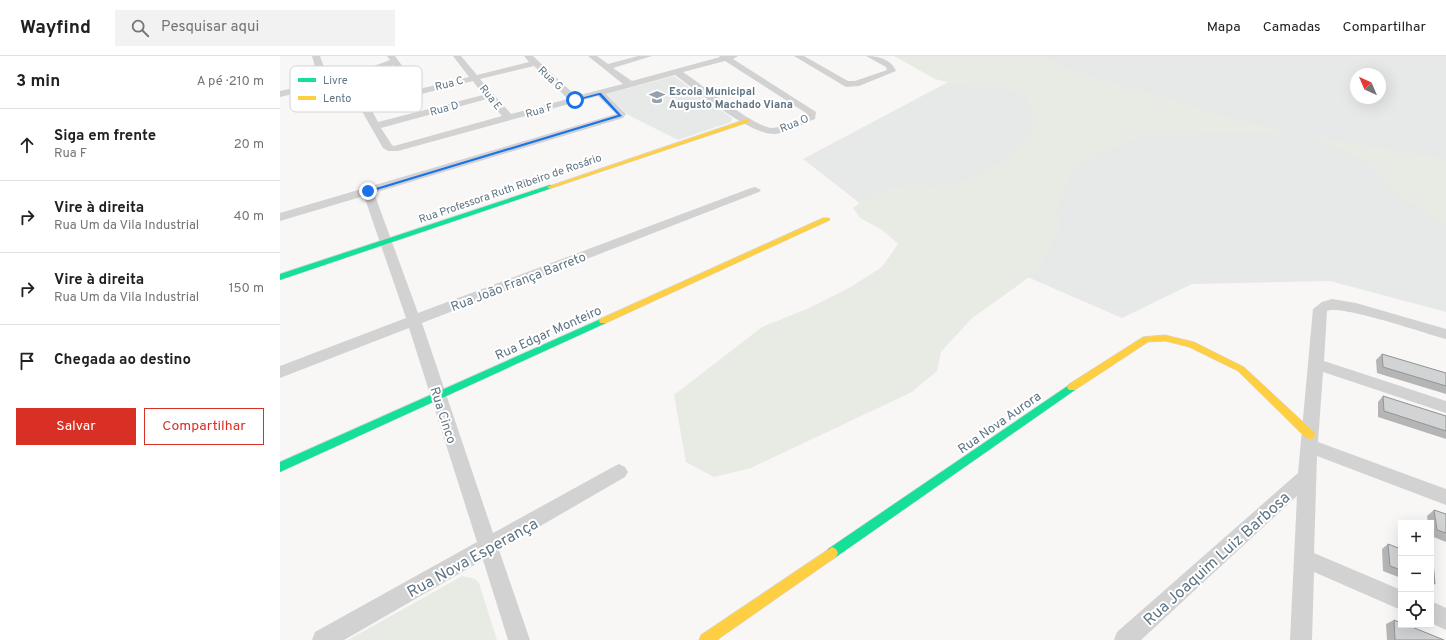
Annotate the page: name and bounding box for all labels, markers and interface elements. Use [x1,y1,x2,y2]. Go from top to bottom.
search box [115,10,395,46]
text: Wayfind [20,16,91,40]
icon: search [129,17,151,39]
text: Pesquisar aqui [161,18,259,37]
text: Mapa [1207,19,1241,36]
text: Camadas [1263,19,1321,36]
text: Compartilhar [1343,19,1426,36]
street label: Rua G [535,64,566,94]
legend [290,66,422,112]
north arrow [1350,68,1386,104]
text: 3 min [16,71,60,93]
text: A pé · 210 m [197,74,264,90]
text: Livre [323,74,348,88]
street label: Rua C [434,74,465,94]
street label: Rua E [476,82,505,113]
place label: Escola Municipal Augusto Machado Viana [669,85,793,112]
school or university icon: Escola Municipal Augusto Machado Viana [648,88,666,106]
route start [566,91,584,109]
text: Lento [323,92,351,106]
street label: Rua D [428,98,460,120]
street label: Rua F [524,100,555,122]
street label: Rua O [778,112,811,136]
text: Siga em frente [54,127,156,146]
icon: ahead [16,134,38,156]
text: 20 m [234,137,264,153]
text: Rua F [54,146,87,162]
street label: Rua Professora Ruth Ribeiro de Rosário [417,151,604,227]
route end [359,182,377,200]
text: Vire à direita [54,199,144,218]
icon: right [16,206,38,228]
text: 40 m [234,209,264,225]
text: Rua Um da Vila Industrial [54,218,199,234]
street label: Rua João França Barreto [449,250,589,316]
text: Vire à direita [54,271,144,290]
icon: right [16,278,38,300]
text: 150 m [229,281,264,297]
text: Rua Um da Vila Industrial [54,290,199,306]
street label: Rua Edgar Monteiro [493,303,604,364]
icon: arrive [16,350,38,372]
text: Chegada ao destino [54,351,191,370]
street label: Rua Cinco [425,385,459,446]
street label: Rua Nova Aurora [956,389,1045,458]
button: Salvar [16,408,136,445]
button: Compartilhar [144,408,264,445]
street label: Rua Joaquim Luiz Barbosa [1140,488,1295,631]
street label: Rua Nova Esperança [404,514,542,603]
map controls [1398,520,1434,628]
button: + [1398,520,1434,556]
button: − [1398,556,1434,592]
button: locate [1398,592,1434,628]

